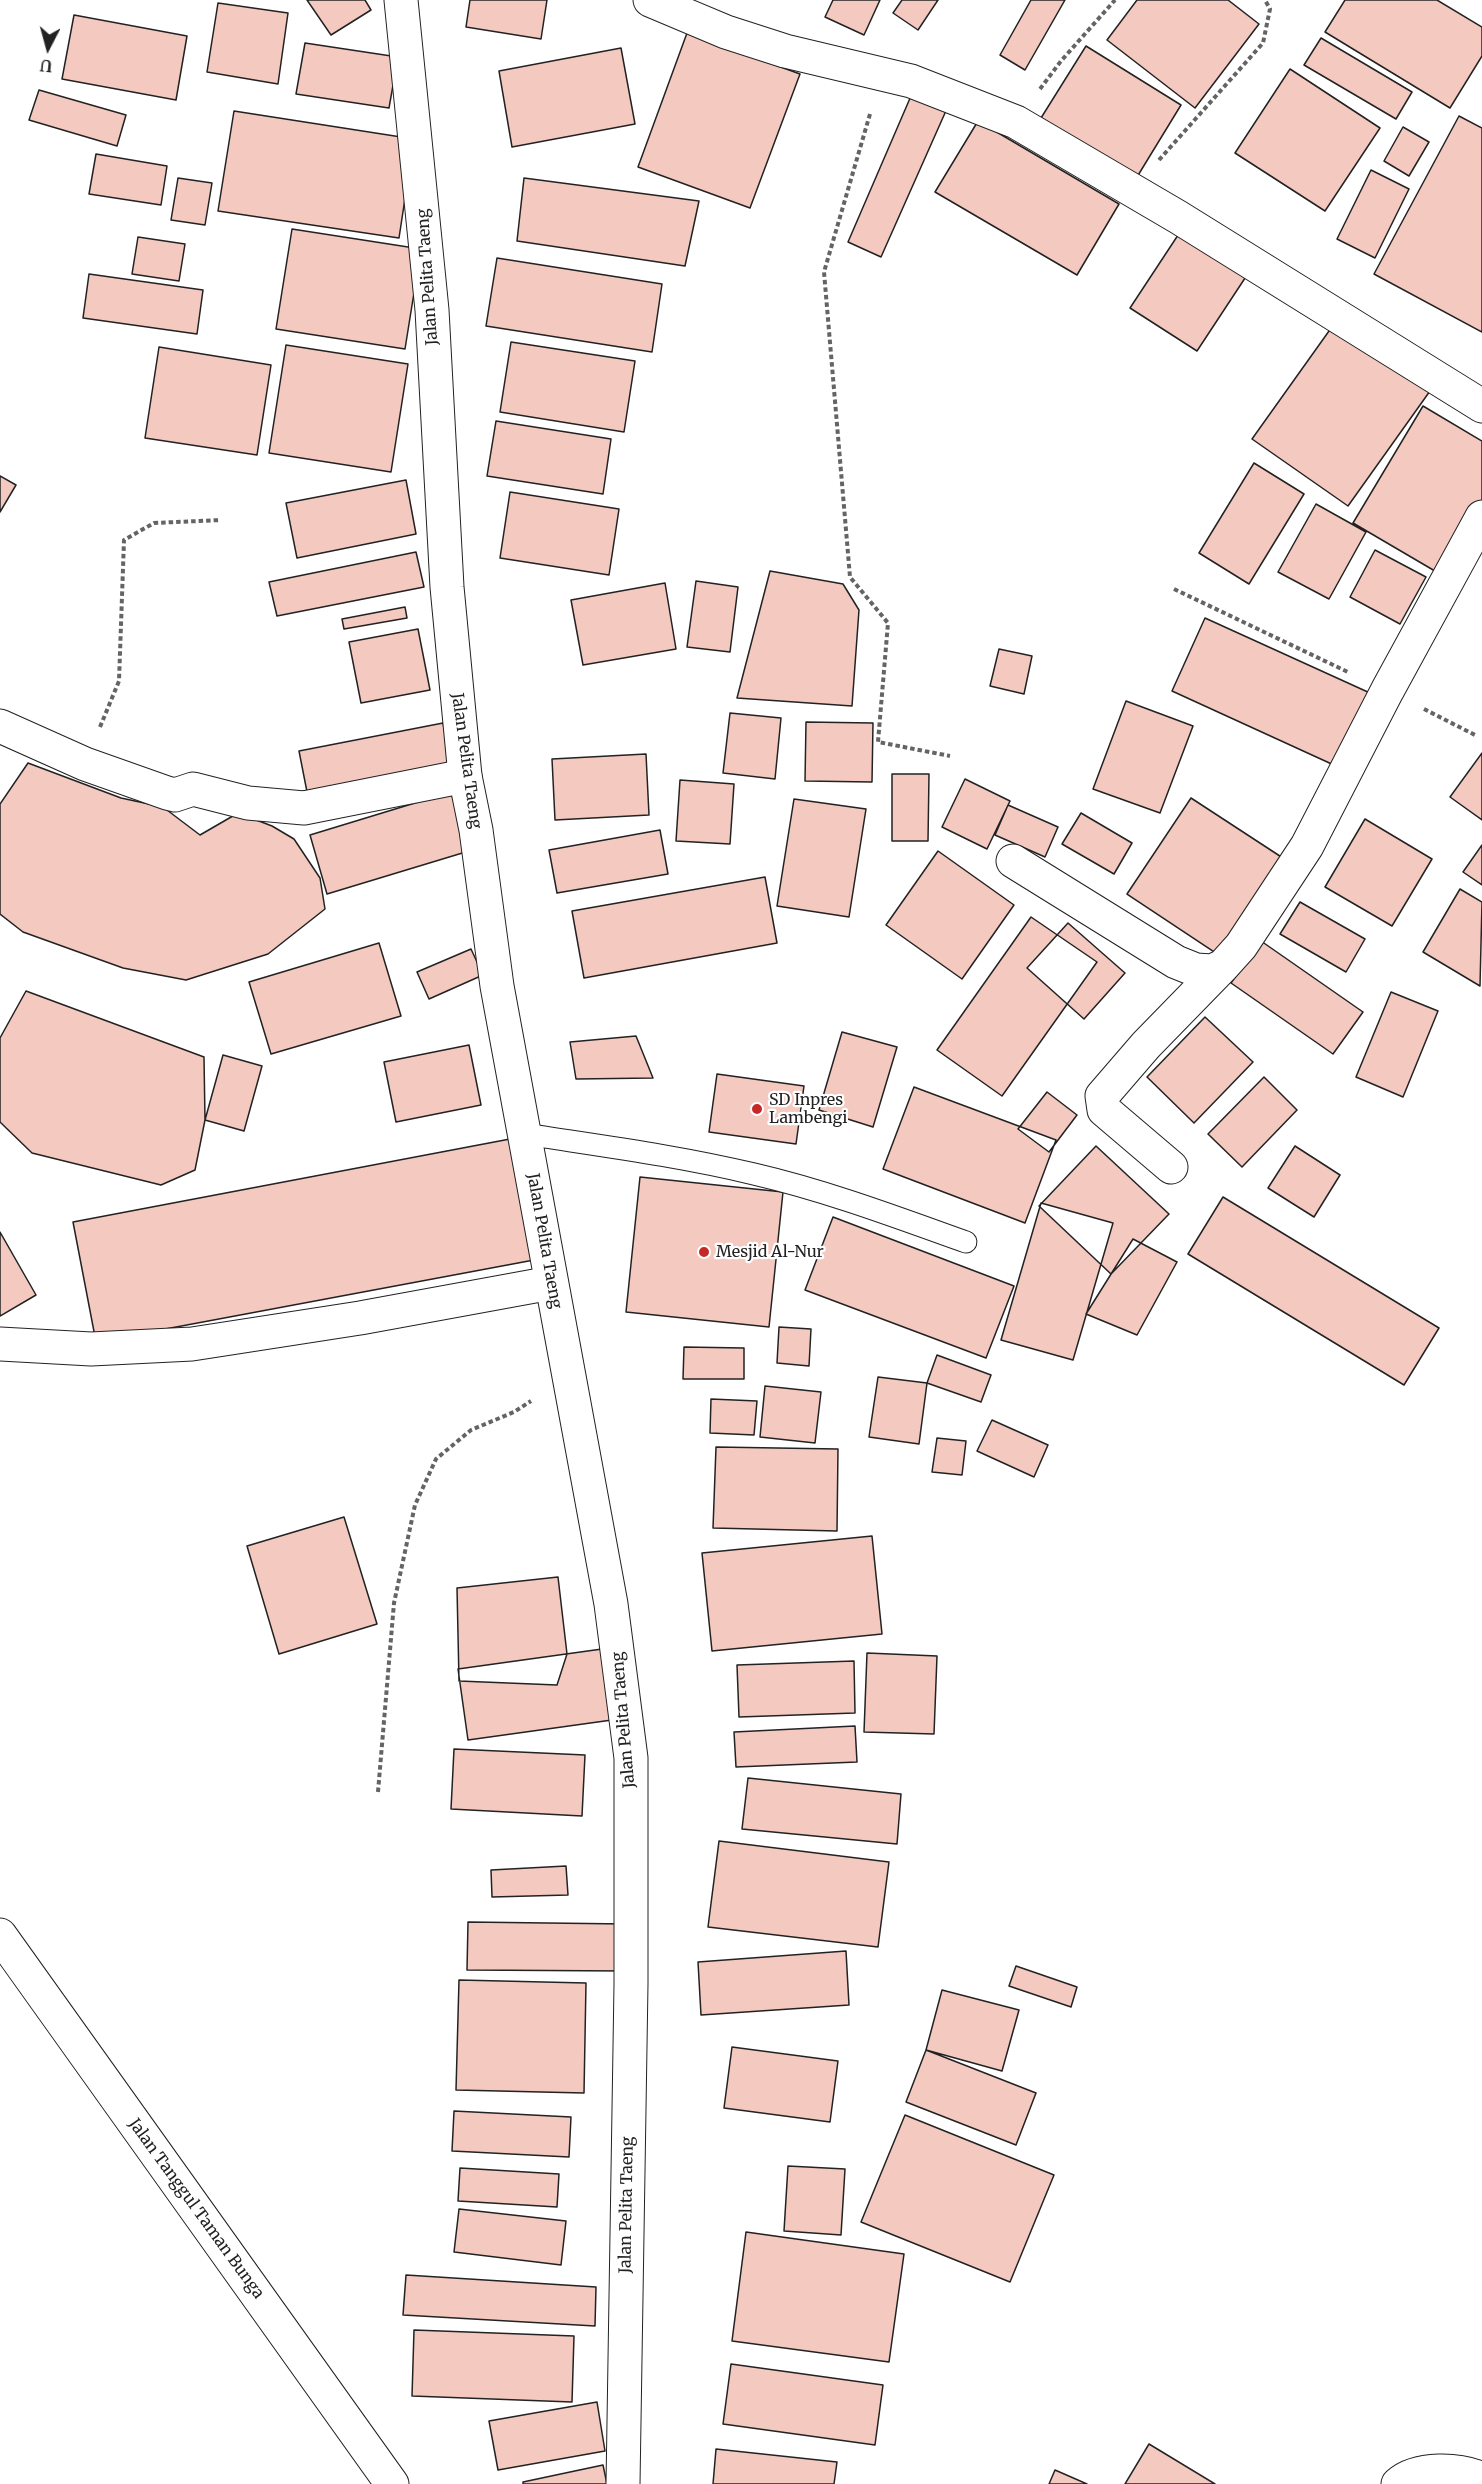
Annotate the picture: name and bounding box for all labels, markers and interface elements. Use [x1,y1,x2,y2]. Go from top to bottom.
north arrow [18,18,78,78]
text: U [39,55,53,76]
street label: Jalan Pelita Taeng [414,208,442,346]
street label: Jalan Pelita Taeng [447,692,485,830]
place label: SD Inpres Lambengi [769,1090,848,1128]
marker: SD Inpres Lambengi [750,1102,764,1116]
street label: Jalan Pelita Taeng [523,1172,565,1310]
place label: Mesjid Al-Nur [716,1242,824,1262]
marker: Mesjid Al-Nur [697,1245,711,1259]
street label: Jalan Pelita Taeng [608,1651,640,1789]
street label: Jalan Tanggul Taman Bunga [124,2115,268,2303]
street label: Jalan Pelita Taeng [616,2136,638,2274]

